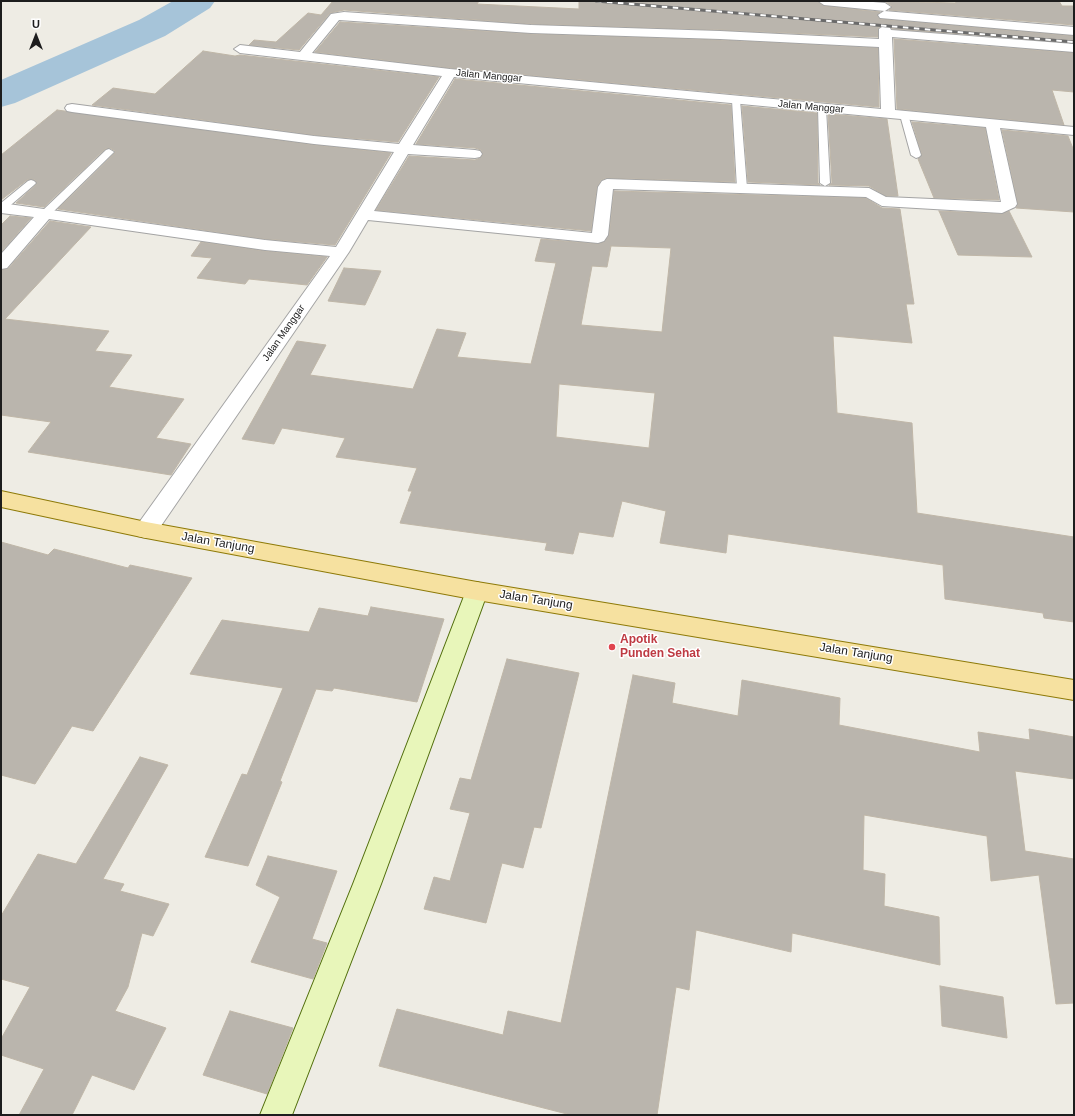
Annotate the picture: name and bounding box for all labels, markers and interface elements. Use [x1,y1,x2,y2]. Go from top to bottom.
north arrow [16,16,56,56]
text: U [32,18,40,30]
street label: Jalan Manggar [456,67,522,85]
street label: Jalan Manggar [778,98,844,116]
street label: Jalan Manggar [260,302,308,364]
street label: Jalan Tanjung [180,529,256,557]
street label: Jalan Tanjung [498,587,574,613]
place label: Apotik Punden Sehat [620,633,700,661]
street label: Jalan Tanjung [818,640,894,666]
marker: Apotik Punden Sehat [607,642,617,652]

